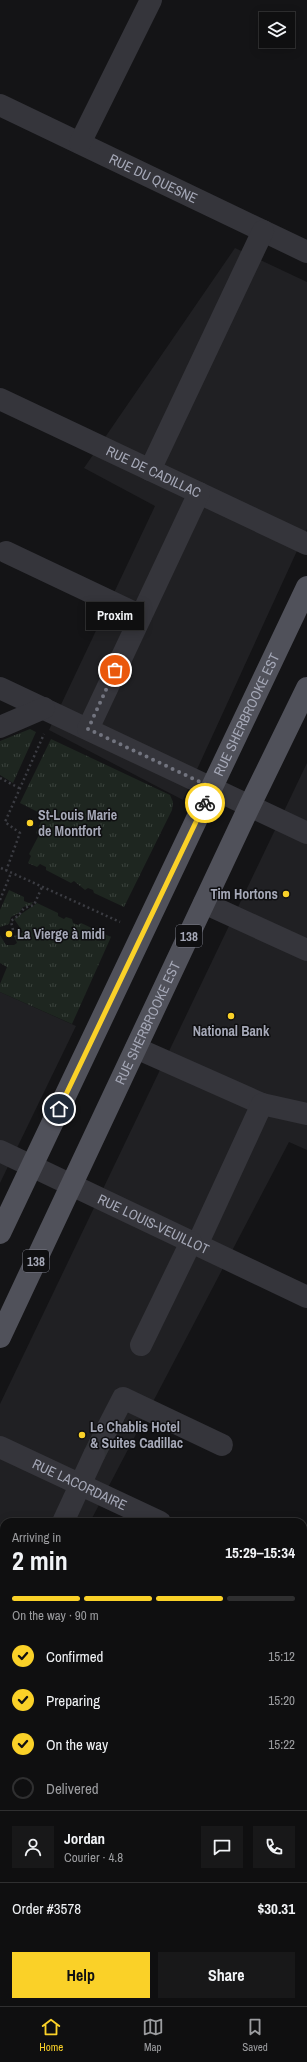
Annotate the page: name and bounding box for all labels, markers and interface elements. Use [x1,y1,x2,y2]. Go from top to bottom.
map controls [259,12,295,48]
button: layers [259,12,295,48]
street label: RUE DU QUESNE [106,150,200,207]
street label: RUE DE CADILLAC [103,442,204,502]
callout: Proxim [86,602,144,630]
text: Proxim [97,607,133,624]
street label: RUE SHERBROOKE EST [209,650,283,779]
pin [98,653,132,687]
icon: bag [104,659,126,681]
courier [185,783,225,823]
icon: bike [194,792,216,814]
place label: St-Louis Marie de Montfort [38,806,117,840]
marker: St-Louis Marie de Montfort [25,818,35,828]
place label: Tim Hortons [211,885,278,903]
marker: Tim Hortons [281,889,291,899]
place label: La Vierge à midi [17,925,105,943]
road number: 138 [176,925,202,947]
marker: La Vierge à midi [4,929,14,939]
street label: RUE SHERBROOKE EST [111,958,184,1087]
marker: National Bank [226,1011,236,1021]
place label: National Bank [193,1022,270,1040]
pin [42,1092,76,1126]
icon: home [48,1098,70,1120]
street label: RUE LOUIS-VEUILLOT [95,1190,212,1258]
road number: 138 [23,1250,49,1272]
place label: Le Chablis Hotel & Suites Cadillac [90,1418,183,1452]
marker: Le Chablis Hotel & Suites Cadillac [77,1430,87,1440]
street label: RUE LACORDAIRE [30,1455,130,1514]
text: Arriving in [12,1529,61,1546]
text: 15:29–15:34 [225,1542,295,1563]
text: 2 min [12,1543,68,1578]
text: On the way · 90 m [12,1607,99,1624]
icon: check [12,1645,34,1667]
text: Confirmed [46,1646,103,1667]
text: 15:12 [268,1648,295,1665]
icon: check [12,1689,34,1711]
text: Preparing [46,1690,100,1711]
text: 15:20 [268,1692,295,1709]
icon: check [12,1733,34,1755]
text: On the way [46,1734,108,1755]
text: 15:22 [268,1736,295,1753]
text: Delivered [46,1778,99,1799]
button: person [12,1826,54,1868]
button: chat [201,1826,243,1868]
button: phone [253,1826,295,1868]
text: Jordan [64,1828,105,1849]
text: Courier · 4.8 [64,1849,123,1866]
text: Order #3578 [12,1898,81,1919]
text: $30.31 [257,1898,295,1919]
button: Help [12,1952,150,1998]
button: Share [158,1952,295,1998]
tab: Home [39,2016,63,2054]
tab: Map [142,2016,164,2054]
tab: Saved [242,2016,268,2054]

